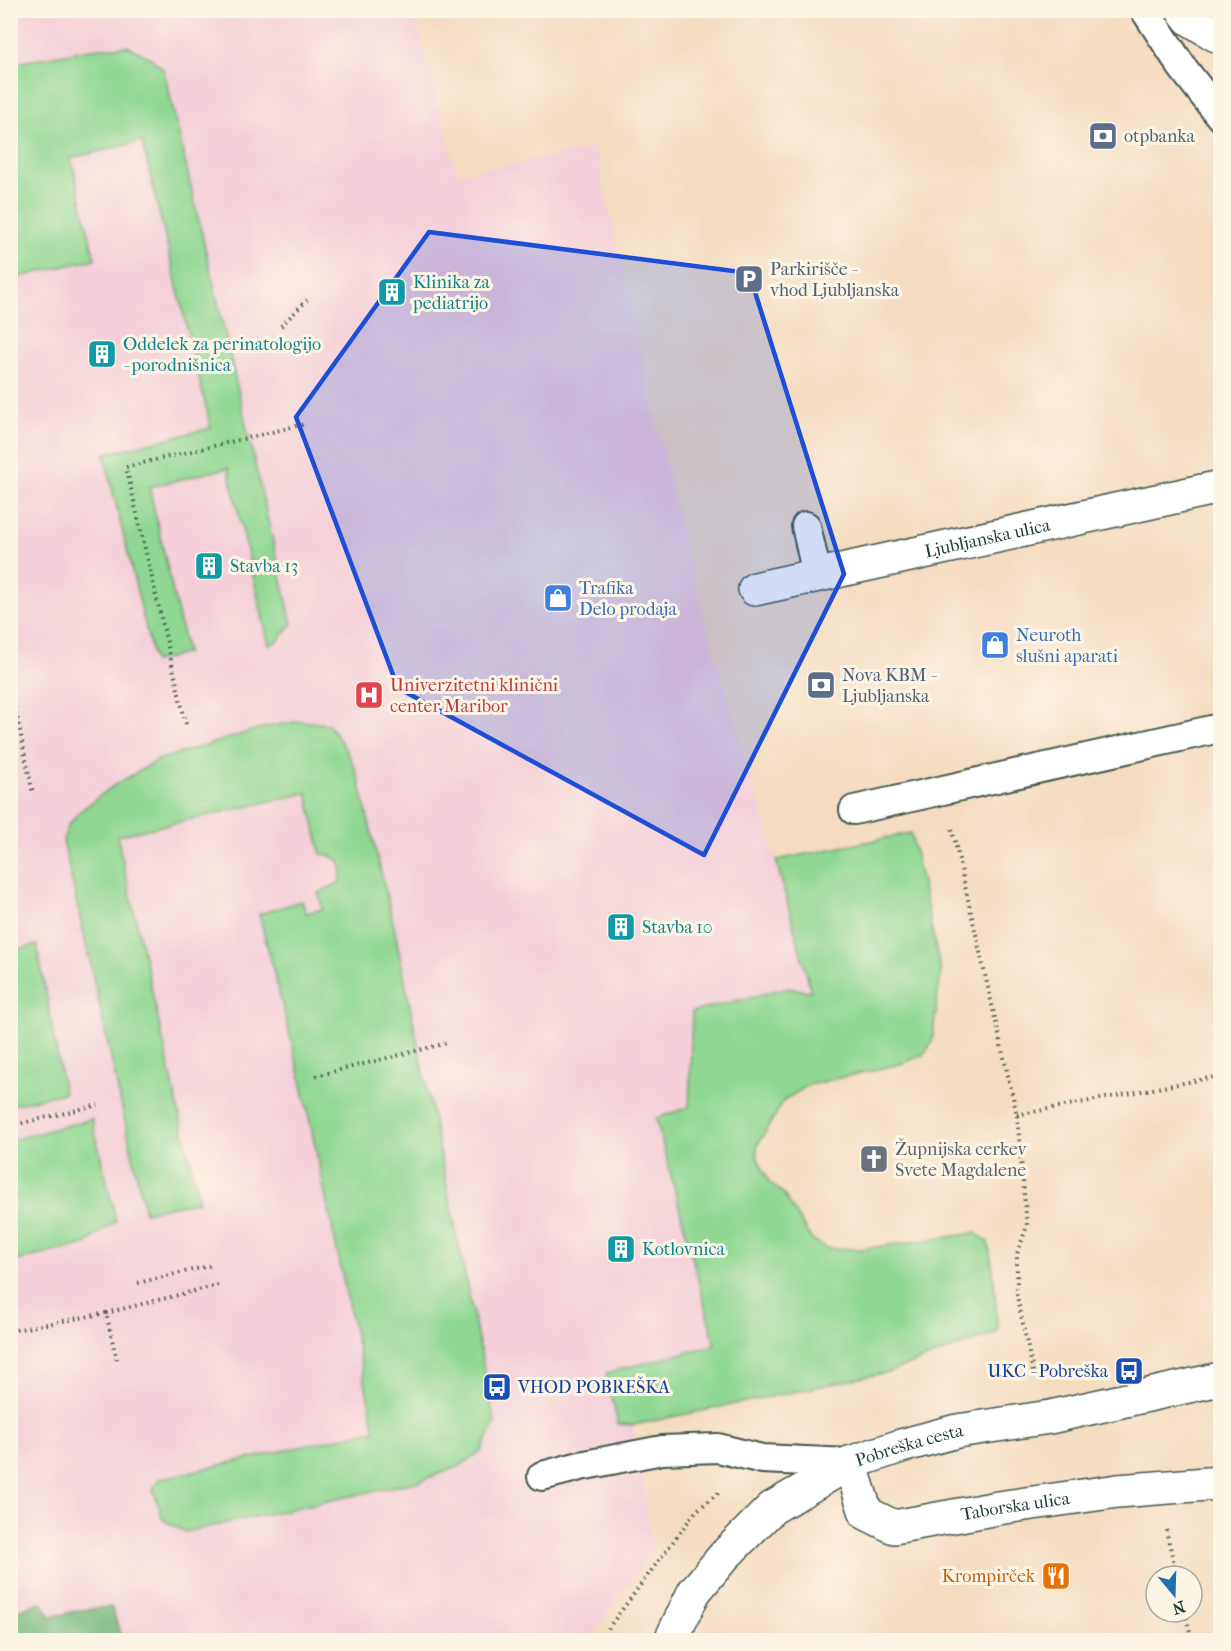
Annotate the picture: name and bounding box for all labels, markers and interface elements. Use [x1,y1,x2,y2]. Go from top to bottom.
bank icon: otpbanka [1087,120,1119,152]
place label: otpbanka [1124,126,1196,147]
place label: Parkirišče - vhod Ljubljanska [770,259,900,301]
parking icon: Parkirišče - vhod Ljubljanska [733,263,765,295]
place label: Klinika za pediatrijo [412,272,491,314]
building icon: Klinika za pediatrijo [376,276,408,308]
place label: Oddelek za perinatologijo - porodnišnica [123,334,321,376]
building icon: Oddelek za perinatologijo - porodnišnica [86,338,118,370]
street label: Ljubljanska ulica [923,514,1053,562]
building icon: Stavba 13 [193,550,225,582]
place label: Stavba 13 [230,556,298,577]
place label: Trafika Delo prodaja [579,578,677,620]
shop icon: Trafika Delo prodaja [542,582,574,614]
place label: Neuroth slušni aparati [1016,625,1119,667]
shop icon: Neuroth slušni aparati [979,629,1011,661]
place label: Nova KBM - Ljubljanska [842,665,937,707]
bank icon: Nova KBM - Ljubljanska [805,669,837,701]
place label: Univerzitetni klinični center Maribor [390,675,559,717]
hospital icon: Univerzitetni klinični center Maribor [353,679,385,711]
building icon: Stavba 10 [605,911,637,943]
place label: Stavba 10 [642,917,713,938]
place label: Župnijska cerkev Svete Magdalene [895,1137,1027,1181]
church icon: Župnijska cerkev Svete Magdalene [858,1143,890,1175]
building icon: Kotlovnica [605,1233,637,1265]
place label: Kotlovnica [642,1239,725,1260]
bus stop icon: UKC - Pobreška [1113,1355,1145,1387]
place label: UKC - Pobreška [988,1361,1109,1382]
bus stop icon: VHOD POBREŠKA [481,1371,513,1403]
place label: VHOD POBREŠKA [517,1375,670,1398]
street label: Pobreška cesta [853,1420,965,1471]
street label: Taborska ulica [959,1488,1072,1526]
restaurant icon: Krompirček [1040,1560,1072,1592]
north arrow [1144,1564,1204,1624]
place label: Krompirček [942,1566,1036,1587]
text: N [1169,1597,1188,1619]

